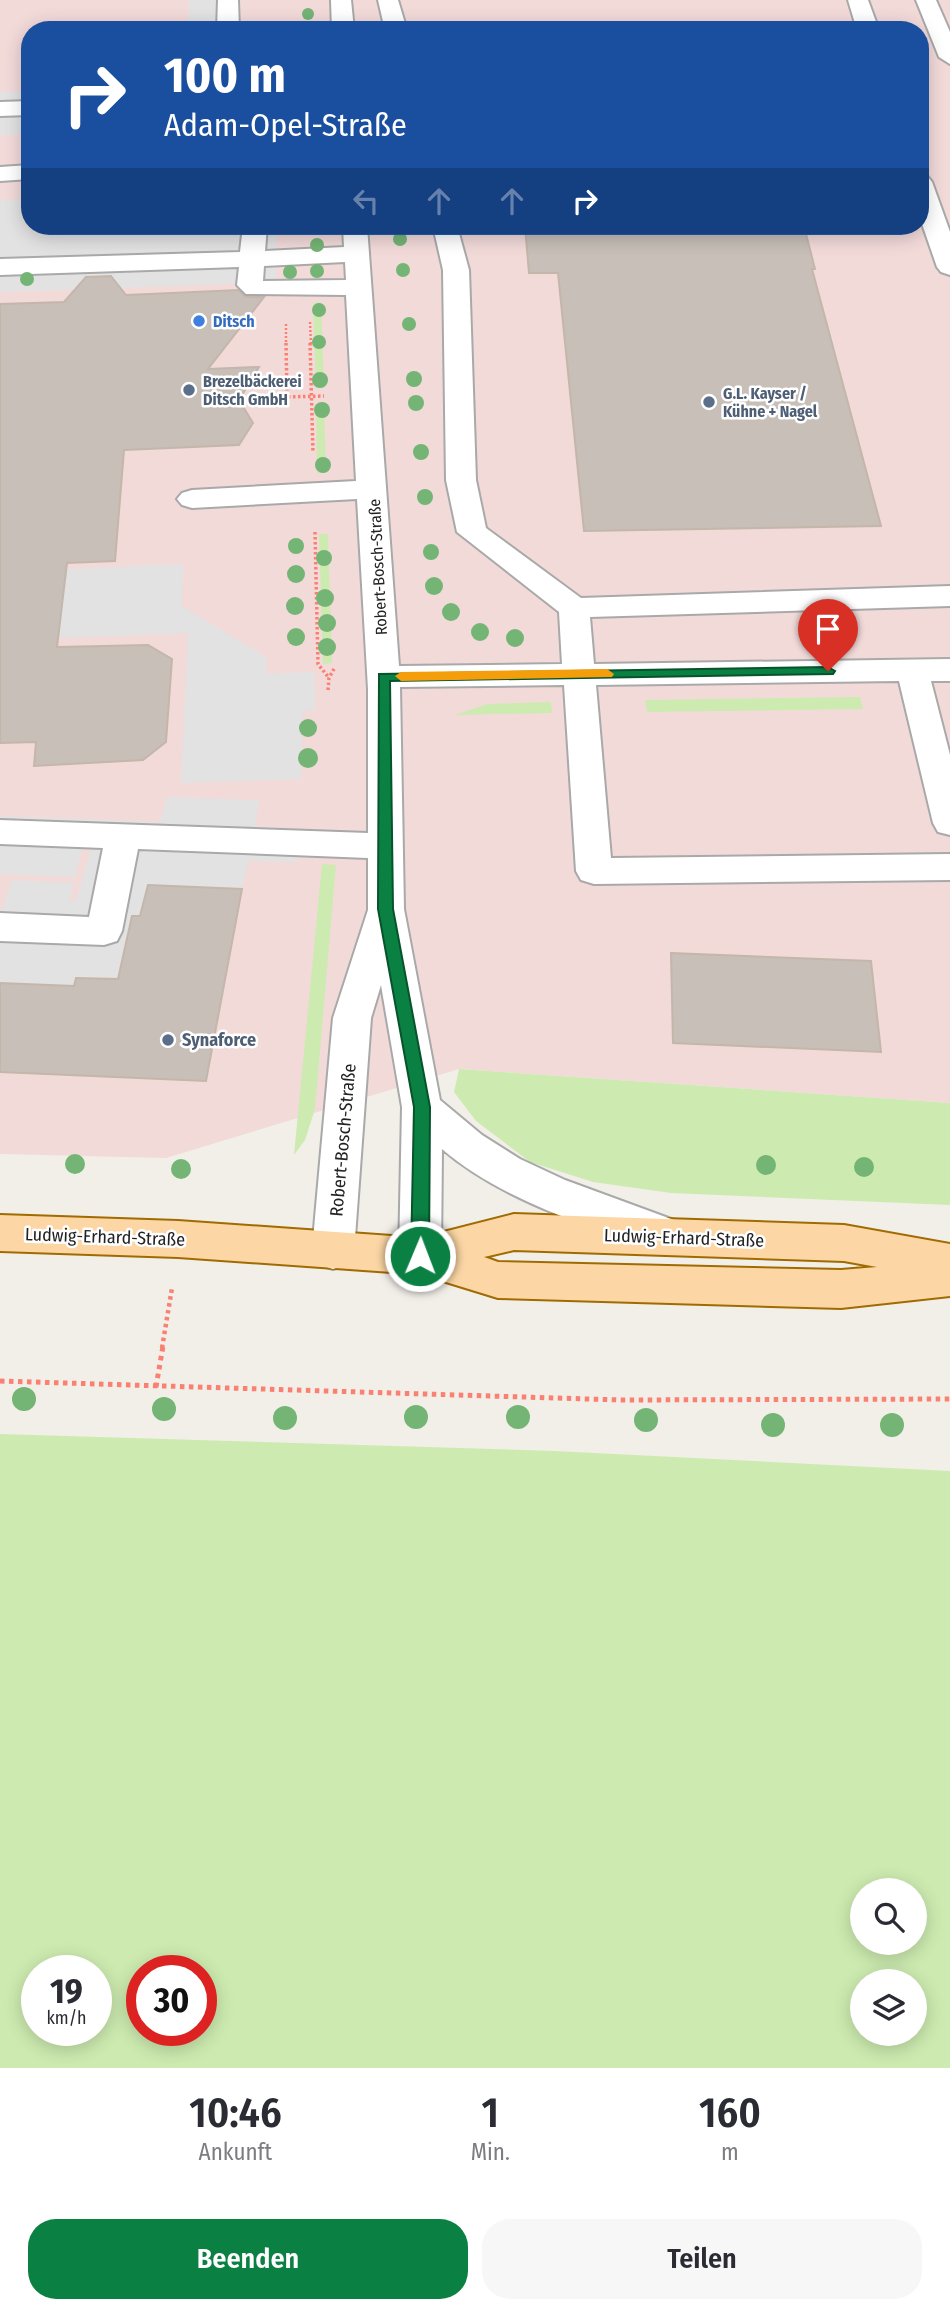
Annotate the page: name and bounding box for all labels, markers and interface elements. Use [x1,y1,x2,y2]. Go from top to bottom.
text: 100 m [164,46,286,105]
icon: right [49,49,140,140]
text: Adam-Opel-Straße [164,106,407,144]
icon: left [347,182,385,220]
icon: ahead [420,182,458,220]
icon: ahead [493,182,531,220]
icon: right [566,182,604,220]
place label: Ditsch [213,312,255,331]
marker: Ditsch [191,313,207,329]
place label: Brezelbäckerei Ditsch GmbH [203,372,302,409]
marker: Brezelbäckerei Ditsch GmbH [181,382,197,398]
place label: G.L. Kayser / Kühne + Nagel [723,384,818,421]
marker: G.L. Kayser / Kühne + Nagel [701,394,717,410]
street label: Robert-Bosch-Straße [365,498,391,636]
pin [798,599,858,671]
icon: arrive [809,610,847,648]
place label: Synaforce [182,1029,256,1051]
marker: Synaforce [160,1032,176,1048]
street label: Robert-Bosch-Straße [325,1062,361,1217]
position arrow [383,1219,457,1293]
street label: Ludwig-Erhard-Straße [25,1223,185,1251]
street label: Ludwig-Erhard-Straße [604,1224,764,1252]
map controls [850,1878,927,2046]
button: search [850,1878,927,1955]
speed limit sign: 30 [126,1955,217,2046]
button: layers [850,1969,927,2046]
text: 19 [50,1970,83,2012]
text: km/h [46,2007,87,2029]
text: 10:46 [189,2088,282,2138]
text: 1 [482,2088,499,2138]
text: 160 [699,2088,761,2138]
text: Ankunft [199,2138,272,2166]
text: Min. [471,2138,510,2166]
text: m [721,2138,739,2166]
button: Beenden [28,2219,468,2299]
button: Teilen [482,2219,922,2299]

